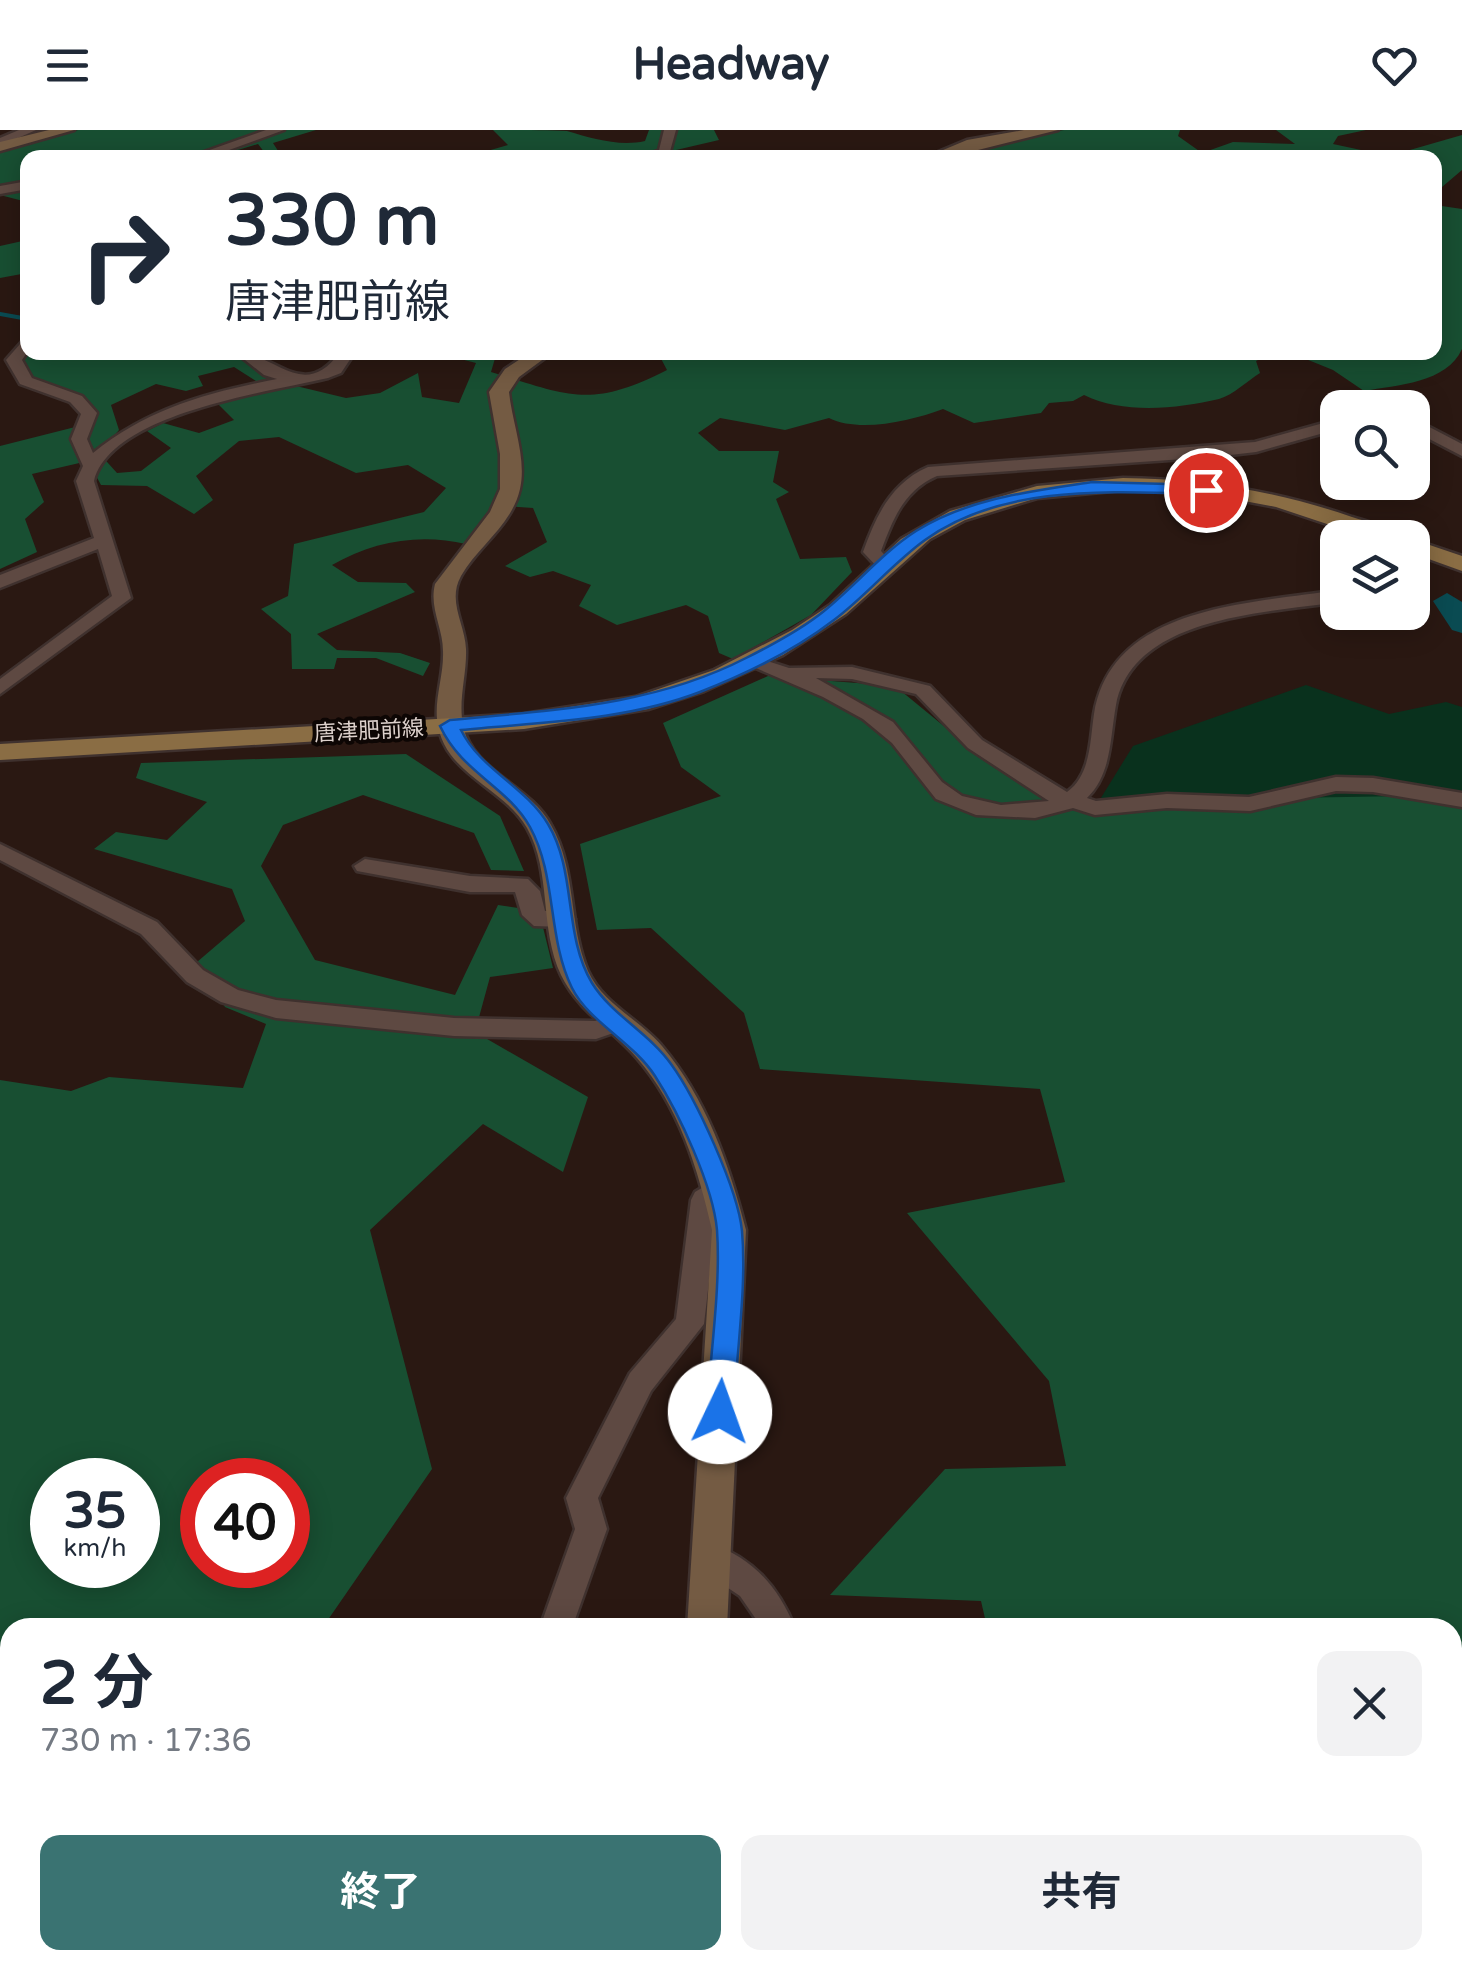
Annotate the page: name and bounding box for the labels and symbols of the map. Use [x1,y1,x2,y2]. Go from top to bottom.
pin [1164,448,1249,533]
street label: 唐津肥前線 [313,715,425,747]
position arrow [668,1360,772,1464]
speed limit sign: 40 [180,1458,310,1588]

